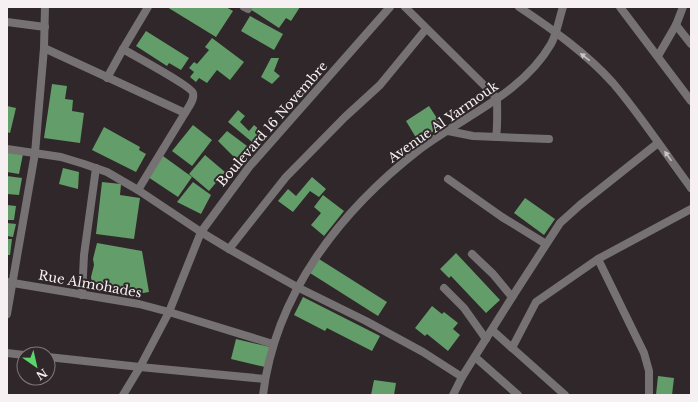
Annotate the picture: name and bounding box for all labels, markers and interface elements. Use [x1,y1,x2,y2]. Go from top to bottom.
one-way arrow [580,52,591,61]
street label: Boulevard 16 Novembre [213,58,331,190]
street label: Avenue Al Yarmouk [384,77,502,167]
one-way arrow [664,151,672,162]
street label: Rue Almohades [37,267,143,301]
north arrow [16,346,56,386]
text: N [33,366,50,383]

